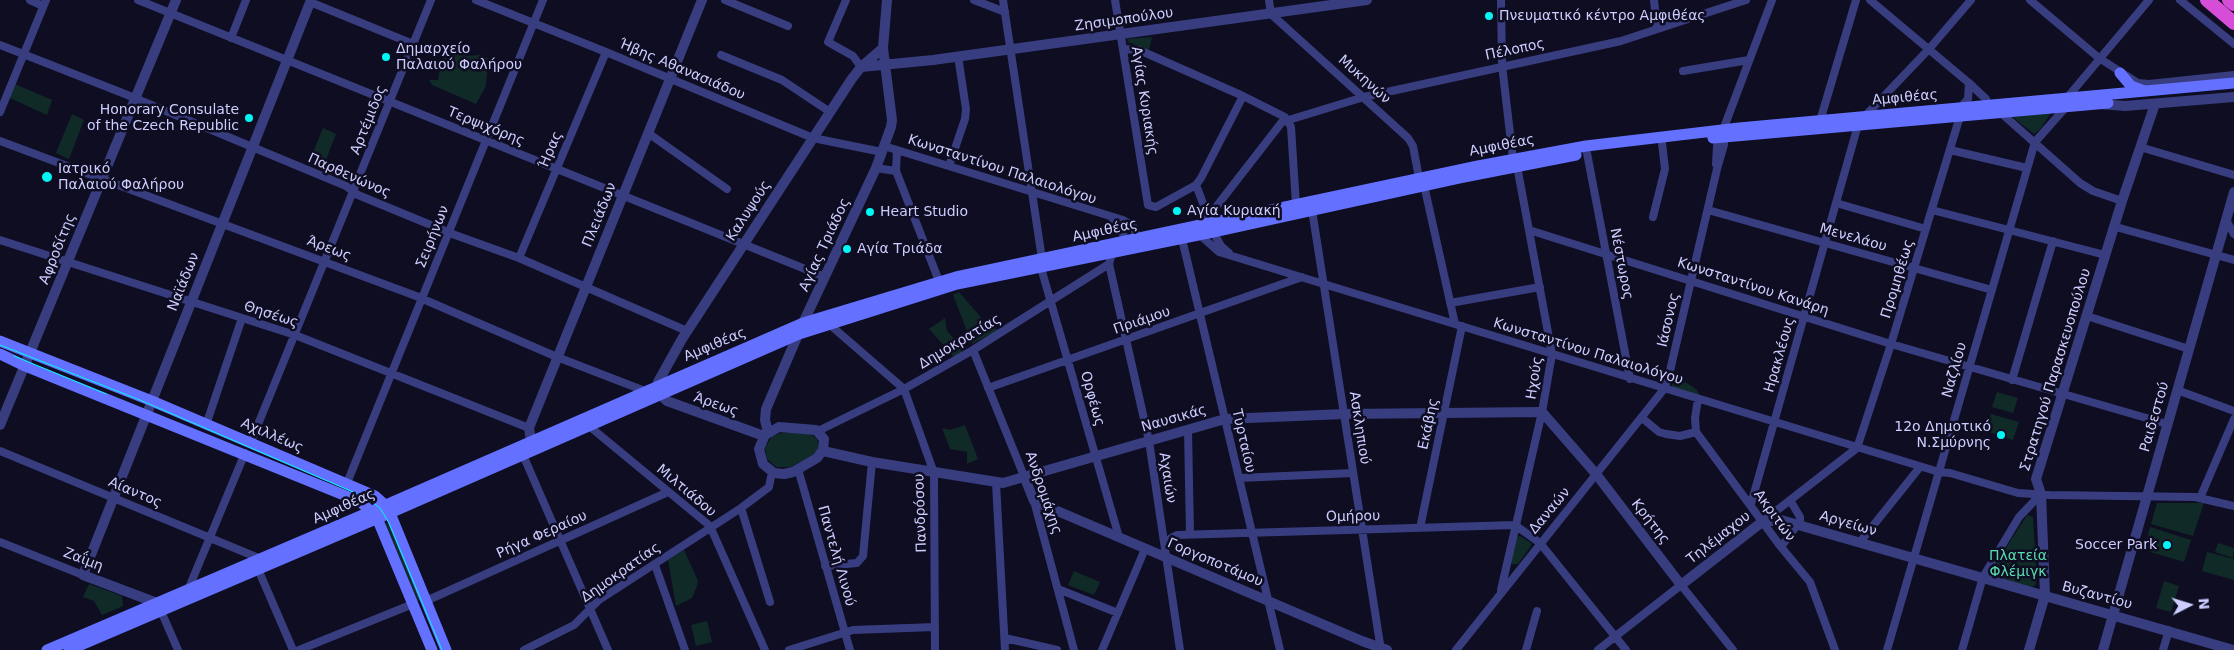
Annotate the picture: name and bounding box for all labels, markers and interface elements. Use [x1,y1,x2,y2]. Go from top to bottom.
street label: Ζησιμοπούλου [1074,5,1174,35]
place label: Πνευματικό κέντρο Αμφιθέας [1499,8,1706,24]
marker: Πνευματικό κέντρο Αμφιθέας [1483,10,1495,22]
street label: Ήβης Αθανασιάδου [617,36,747,104]
street label: Πέλοπος [1484,36,1546,64]
place label: Δημαρχείο Παλαιού Φαλήρου [396,41,522,74]
street label: Αγίας Κυριακής [1127,45,1161,157]
marker: Δημαρχείο Παλαιού Φαλήρου [380,51,392,63]
street label: Μυκηνών [1334,52,1394,108]
street label: Αρτέμιδος [347,83,391,157]
street label: Αμφιθέας [1871,87,1939,109]
place label: Honorary Consulate of the Czech Republic [87,102,239,134]
street label: Τερψιχόρης [445,104,527,150]
marker: Honorary Consulate of the Czech Republic [243,112,255,124]
street label: Ήρας [536,129,566,171]
street label: Κωνσταντίνου Παλαιολόγου [905,131,1099,209]
street label: Αμφιθέας [1468,131,1536,161]
street label: Παρθενώνος [305,150,393,202]
place label: Ιατρικό Παλαιού Φαλήρου [58,161,184,193]
marker: Ιατρικό Παλαιού Φαλήρου [40,170,54,184]
street label: Καλυψούς [723,178,775,244]
street label: Πλειάδων [579,180,621,250]
street label: Αγίας Τριάδος [796,196,854,294]
street label: Σειρήνων [413,203,453,271]
place label: Αγία Κυριακή [1187,203,1281,219]
place label: Heart Studio [880,204,968,220]
marker: Αγία Κυριακή [1171,205,1183,217]
marker: Heart Studio [864,206,876,218]
street label: Αφροδίτης [36,211,80,287]
street label: Αμφιθέας [1071,216,1139,246]
street label: Μενελάου [1817,220,1889,256]
street label: Νέστωρος [1606,227,1636,301]
street label: Άρεως [304,233,354,265]
street label: Προμηθέως [1878,237,1918,321]
place label: Αγία Τριάδα [857,241,942,257]
marker: Αγία Τριάδα [841,243,853,255]
street label: Ναϊάδων [165,250,203,314]
street label: Κωνσταντίνου Κανάρη [1675,255,1831,319]
street label: Στρατηγού Παρασκευοπούλου [2017,266,2095,474]
street label: Ιάσονος [1655,291,1683,349]
street label: Θησέως [242,298,300,332]
street label: Πριάμου [1111,303,1173,339]
street label: Δημοκρατίας [916,311,1004,373]
street label: Κωνσταντίνου Παλαιολόγου [1491,315,1685,389]
street label: Ηρακλέους [1761,315,1799,395]
street label: Αμφιθέας [681,324,749,366]
street label: Ναζλίου [1939,340,1971,400]
street label: Ηχούς [1523,355,1547,401]
street label: Ορφέως [1076,369,1108,429]
street label: Ραιδεστού [2137,380,2173,454]
street label: Άρεως [691,390,741,420]
street label: Ασκληπιού [1345,390,1373,466]
street label: Εκάβης [1415,397,1443,451]
street label: Ναυσικάς [1139,402,1209,436]
street label: Τυρταίου [1228,408,1258,474]
street label: Αχιλλέως [238,415,306,457]
place label: 12ο Δημοτικό Ν.Σμύρνης [1894,419,1991,452]
marker: 12ο Δημοτικό Ν.Σμύρνης [1995,429,2007,441]
street label: Ανδρομάχης [1021,449,1065,537]
street label: Αχαιών [1155,451,1179,505]
street label: Μιλτιάδου [653,461,719,521]
street label: Πανδρόσου [911,473,931,553]
street label: Αίαντος [106,474,164,512]
street label: Δαναών [1526,484,1574,538]
street label: Αμφιθέας [310,486,378,528]
street label: Ακριτών [1750,487,1798,545]
street label: Κρήτης [1627,496,1673,548]
street label: Παντελή Λινού [814,504,858,608]
street label: Ρήγα Φεραίου [494,508,590,562]
street label: Ομήρου [1326,508,1380,526]
street label: Τηλέμαχου [1684,508,1754,568]
street label: Αργείων [1818,508,1878,540]
street label: Γοργοποτάμου [1165,535,1265,591]
place label: Soccer Park [2075,537,2157,553]
street label: Δημοκρατίας [578,539,664,607]
marker: Soccer Park [2161,539,2173,551]
street label: Ζαΐμη [61,545,105,575]
park label: Πλατεία Φλέμιγκ [1989,548,2047,580]
street label: Βυζαντίου [2060,579,2134,613]
north arrow [2164,580,2214,630]
text: N [2195,597,2212,610]

